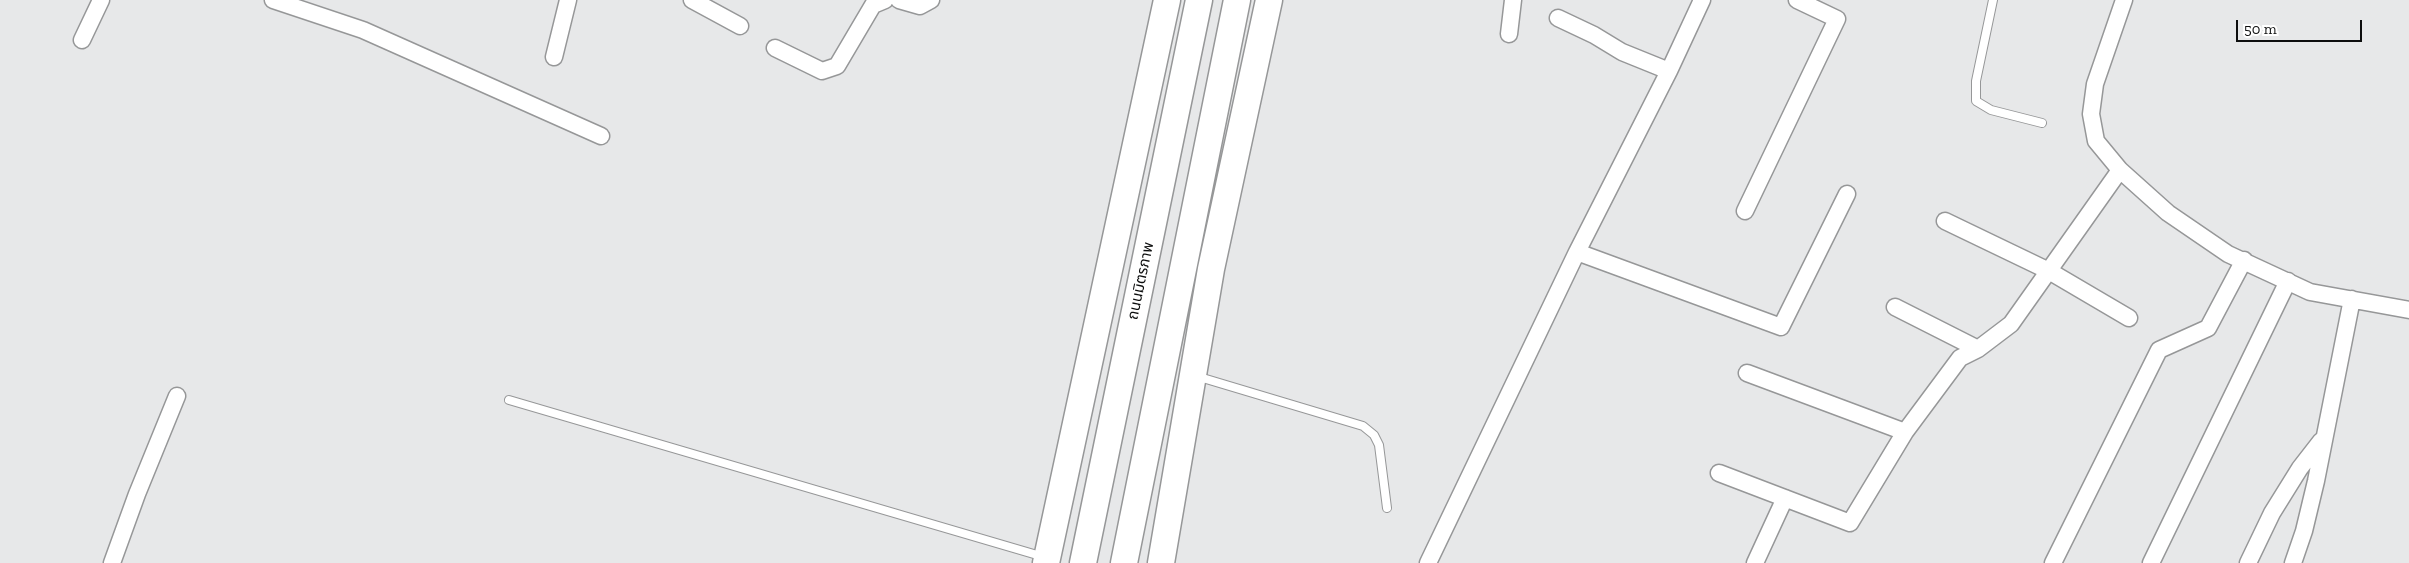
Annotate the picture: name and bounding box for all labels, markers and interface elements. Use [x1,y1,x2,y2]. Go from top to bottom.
scale bar [2239,10,2365,42]
text: 50 m [2244,20,2277,38]
street label: ถนนมิตรภาพ [1124,240,1158,322]

